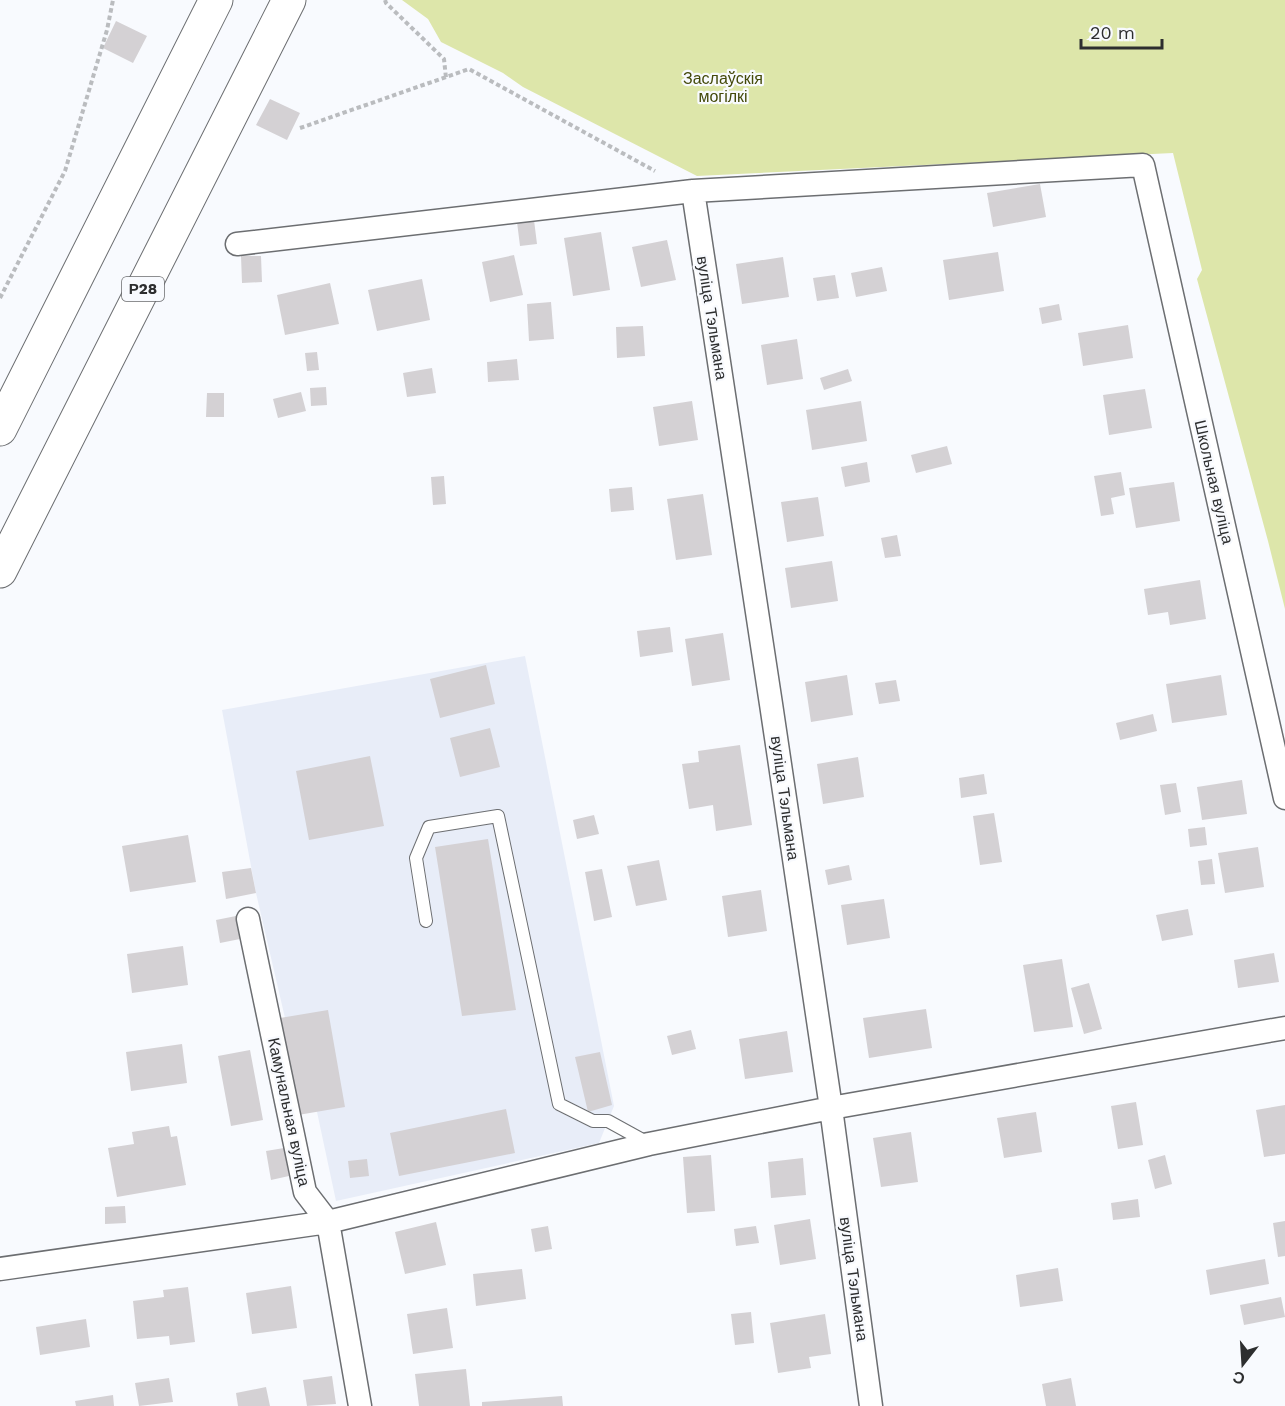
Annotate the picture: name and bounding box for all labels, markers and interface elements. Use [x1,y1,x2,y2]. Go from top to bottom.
scale bar [1081,12,1162,50]
text: 20 m [1090,22,1135,43]
park label: Заслаўскія могілкі [683,69,763,106]
street label: вуліца Тэльмана [693,255,731,381]
road number: Р28 [122,277,164,301]
street label: Школьная вуліца [1190,418,1238,546]
street label: вуліца Тэльмана [767,735,803,861]
street label: Камунальная вуліца [264,1036,314,1188]
street label: вуліца Тэльмана [836,1216,872,1342]
north arrow [1213,1334,1273,1394]
text: С [1230,1367,1247,1389]

